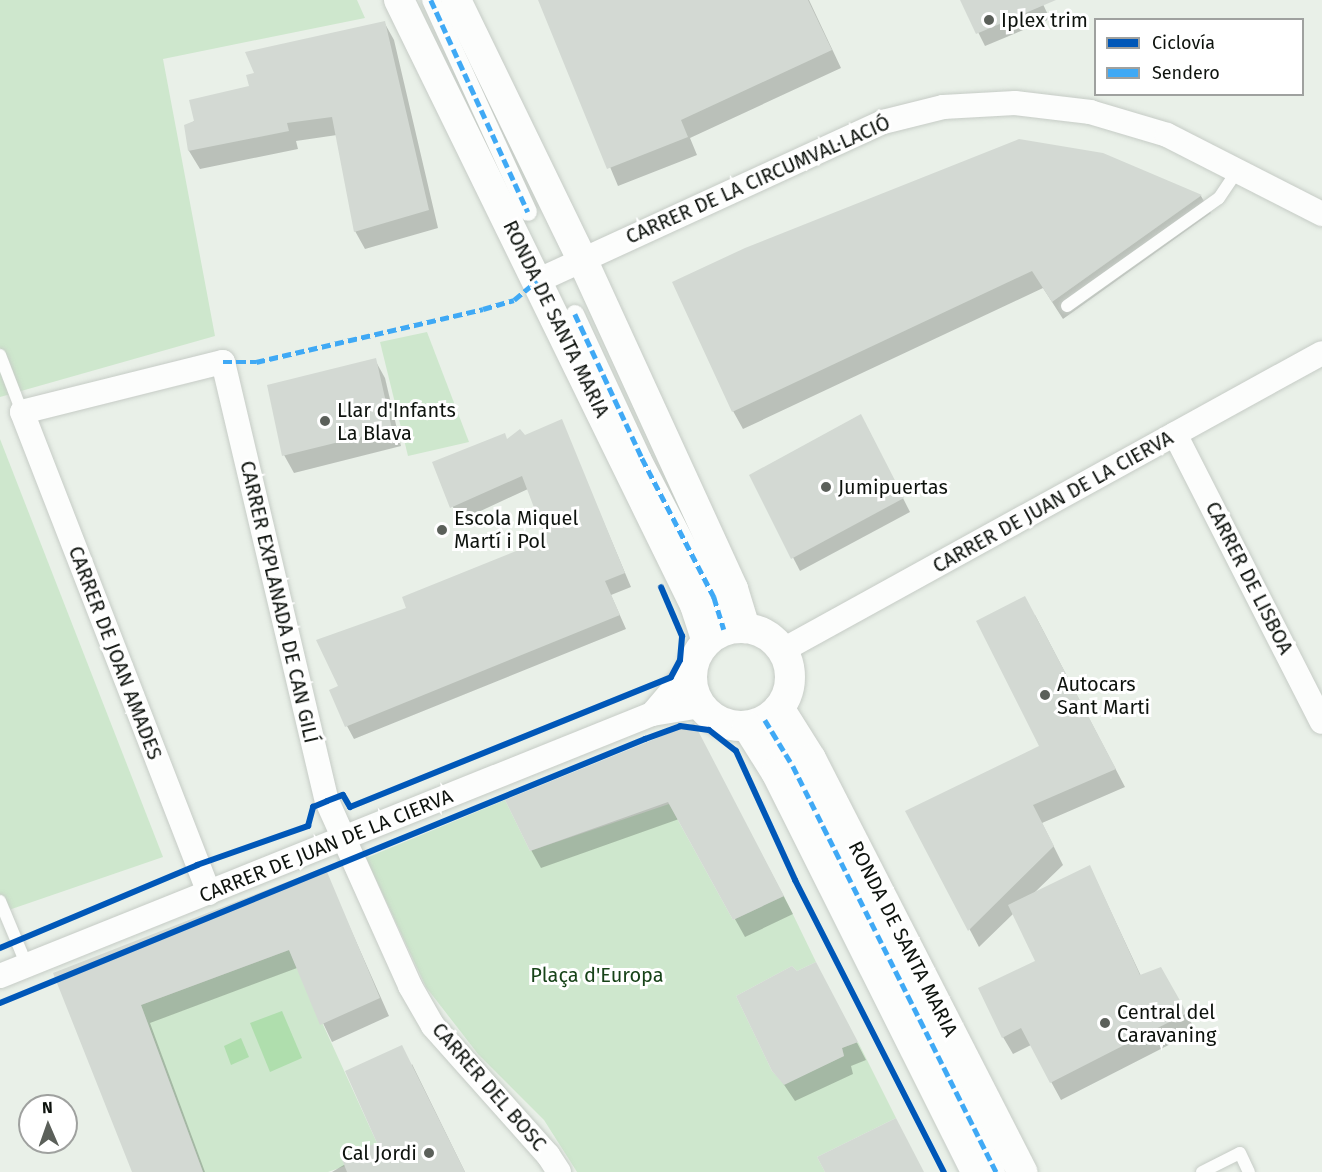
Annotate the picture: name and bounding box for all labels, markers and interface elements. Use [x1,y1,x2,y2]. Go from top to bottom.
place label: Iplex trim [1001,8,1088,32]
marker: Iplex trim [982,13,996,27]
legend [1094,18,1304,96]
text: Ciclovía [1152,32,1215,54]
text: Sendero [1152,62,1220,84]
street label: CARRER DE LA CIRCUMVAL·LACIÓ [622,111,894,249]
street label: RONDA DE SANTA MARIA [498,217,614,421]
place label: Llar d'Infants La Blava [337,398,456,445]
marker: Llar d'Infants La Blava [318,414,332,428]
street label: CARRER DE JUAN DE LA CIERVA [929,426,1177,578]
street label: CARRER EXPLANADA DE CAN GILÍ [235,459,323,745]
place label: Jumipuertas [838,475,948,499]
marker: Jumipuertas [819,480,833,494]
street label: CARRER DE LISBOA [1200,498,1298,658]
place label: Escola Miquel Martí i Pol [454,506,578,553]
marker: Escola Miquel Martí i Pol [435,523,449,537]
street label: CARRER DE JOAN AMADES [63,543,167,763]
place label: Autocars Sant Marti [1057,672,1150,719]
marker: Autocars Sant Marti [1038,688,1052,702]
street label: CARRER DE JUAN DE LA CIERVA [196,784,456,908]
street label: RONDA DE SANTA MARIA [843,837,963,1041]
park label: Plaça d'Europa [530,963,664,987]
place label: Central del Caravaning [1117,1000,1216,1047]
marker: Central del Caravaning [1098,1016,1112,1030]
street label: CARRER DEL BOSC [427,1018,551,1156]
north arrow [18,1094,78,1154]
text: N [42,1098,53,1117]
place label: Cal Jordi [342,1141,417,1165]
marker: Cal Jordi [422,1146,436,1160]

